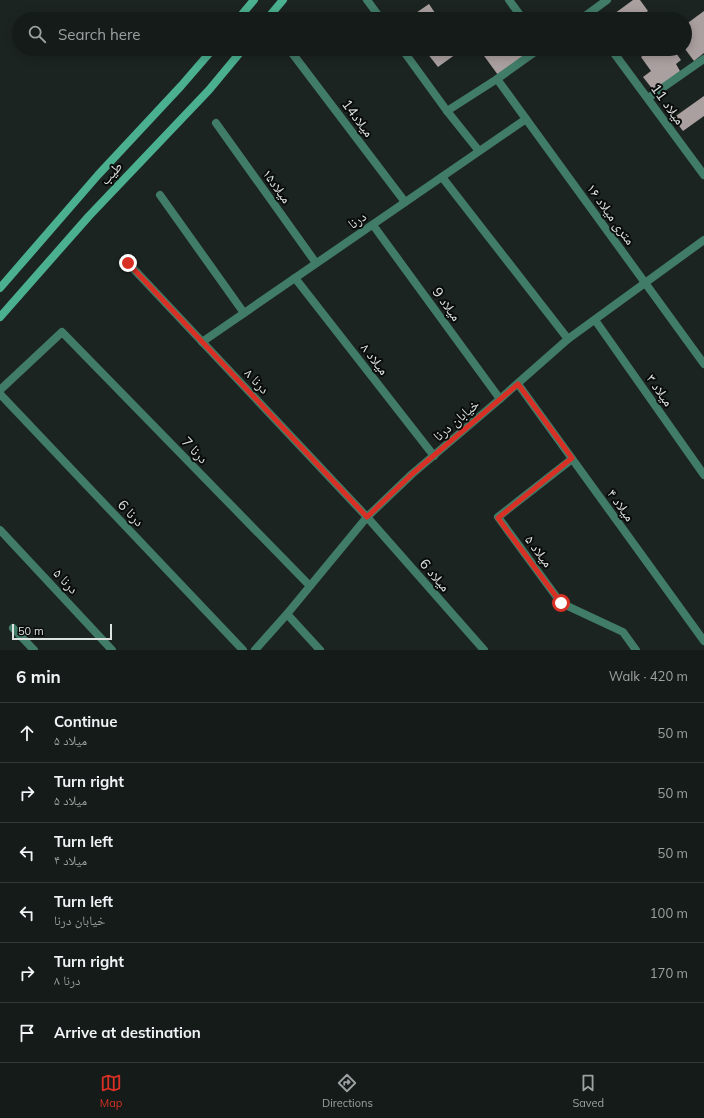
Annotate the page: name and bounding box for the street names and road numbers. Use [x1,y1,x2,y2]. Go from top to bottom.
street label: میلاد 11 [647,80,689,128]
street label: میلاد14 [338,96,378,140]
street label: طیب [96,157,126,189]
street label: میلاد۱۵ [258,165,296,207]
street label: ۱۶ متری میلاد [583,180,639,248]
street label: درنا [344,207,370,233]
street label: میلاد 9 [429,283,465,325]
street label: میلاد ۸ [357,339,393,379]
street label: درنا ۸ [241,364,273,398]
street label: میلاد ۳ [642,370,678,410]
street label: خیابان درنا [429,395,483,445]
street label: درنا 7 [178,433,212,467]
street label: میلاد ۴ [603,485,639,525]
street label: درنا 6 [114,496,148,530]
street label: میلاد ۵ [521,531,557,571]
street label: میلاد 6 [416,555,454,595]
street label: درنا ۵ [50,564,82,598]

